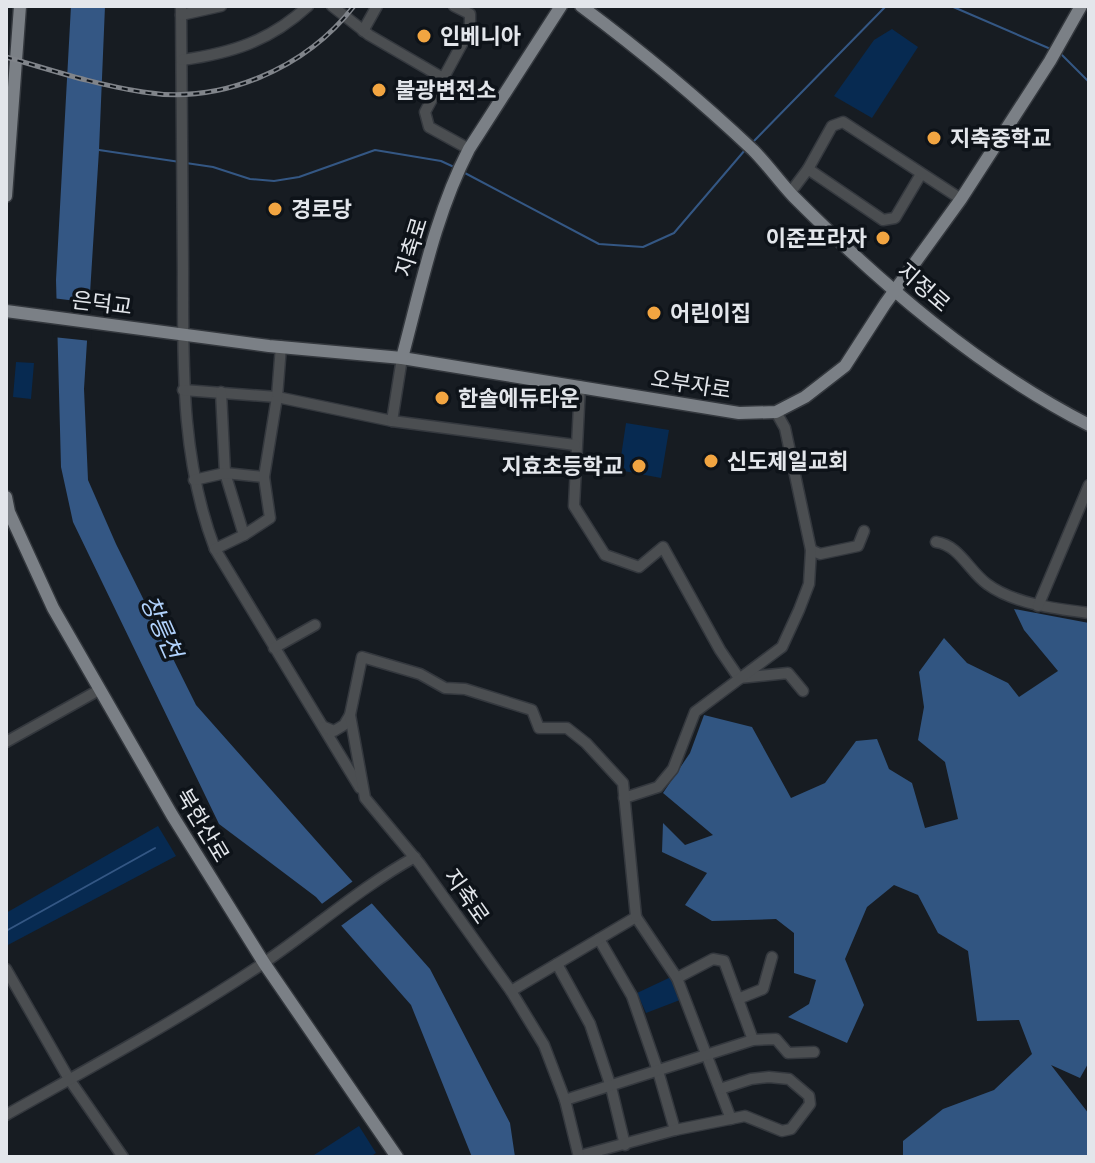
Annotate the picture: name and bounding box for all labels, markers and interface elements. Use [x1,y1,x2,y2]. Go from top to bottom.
place label: 인베니아 [440,23,521,50]
marker: 인베니아 [415,27,433,45]
place label: 불광변전소 [395,77,496,104]
marker: 불광변전소 [370,81,388,99]
place label: 지축중학교 [950,125,1051,152]
marker: 지축중학교 [925,129,943,147]
place label: 경로당 [291,196,352,223]
marker: 경로당 [266,200,284,218]
street label: 지축로 [390,214,433,280]
place label: 이준프라자 [766,225,867,252]
marker: 이준프라자 [874,229,892,247]
street label: 지정로 [892,257,955,317]
street label: 은덕교 [70,286,134,321]
place label: 어린이집 [670,300,751,327]
marker: 어린이집 [645,304,663,322]
street label: 오부자로 [649,365,733,404]
place label: 한솔에듀타운 [458,385,579,412]
marker: 한솔에듀타운 [433,389,451,407]
place label: 신도제일교회 [727,448,848,475]
marker: 신도제일교회 [702,452,720,470]
place label: 지효초등학교 [502,453,623,480]
marker: 지효초등학교 [630,457,648,475]
water label: 창릉천 [135,591,189,666]
street label: 북한산로 [170,784,235,867]
street label: 지축로 [438,864,495,929]

